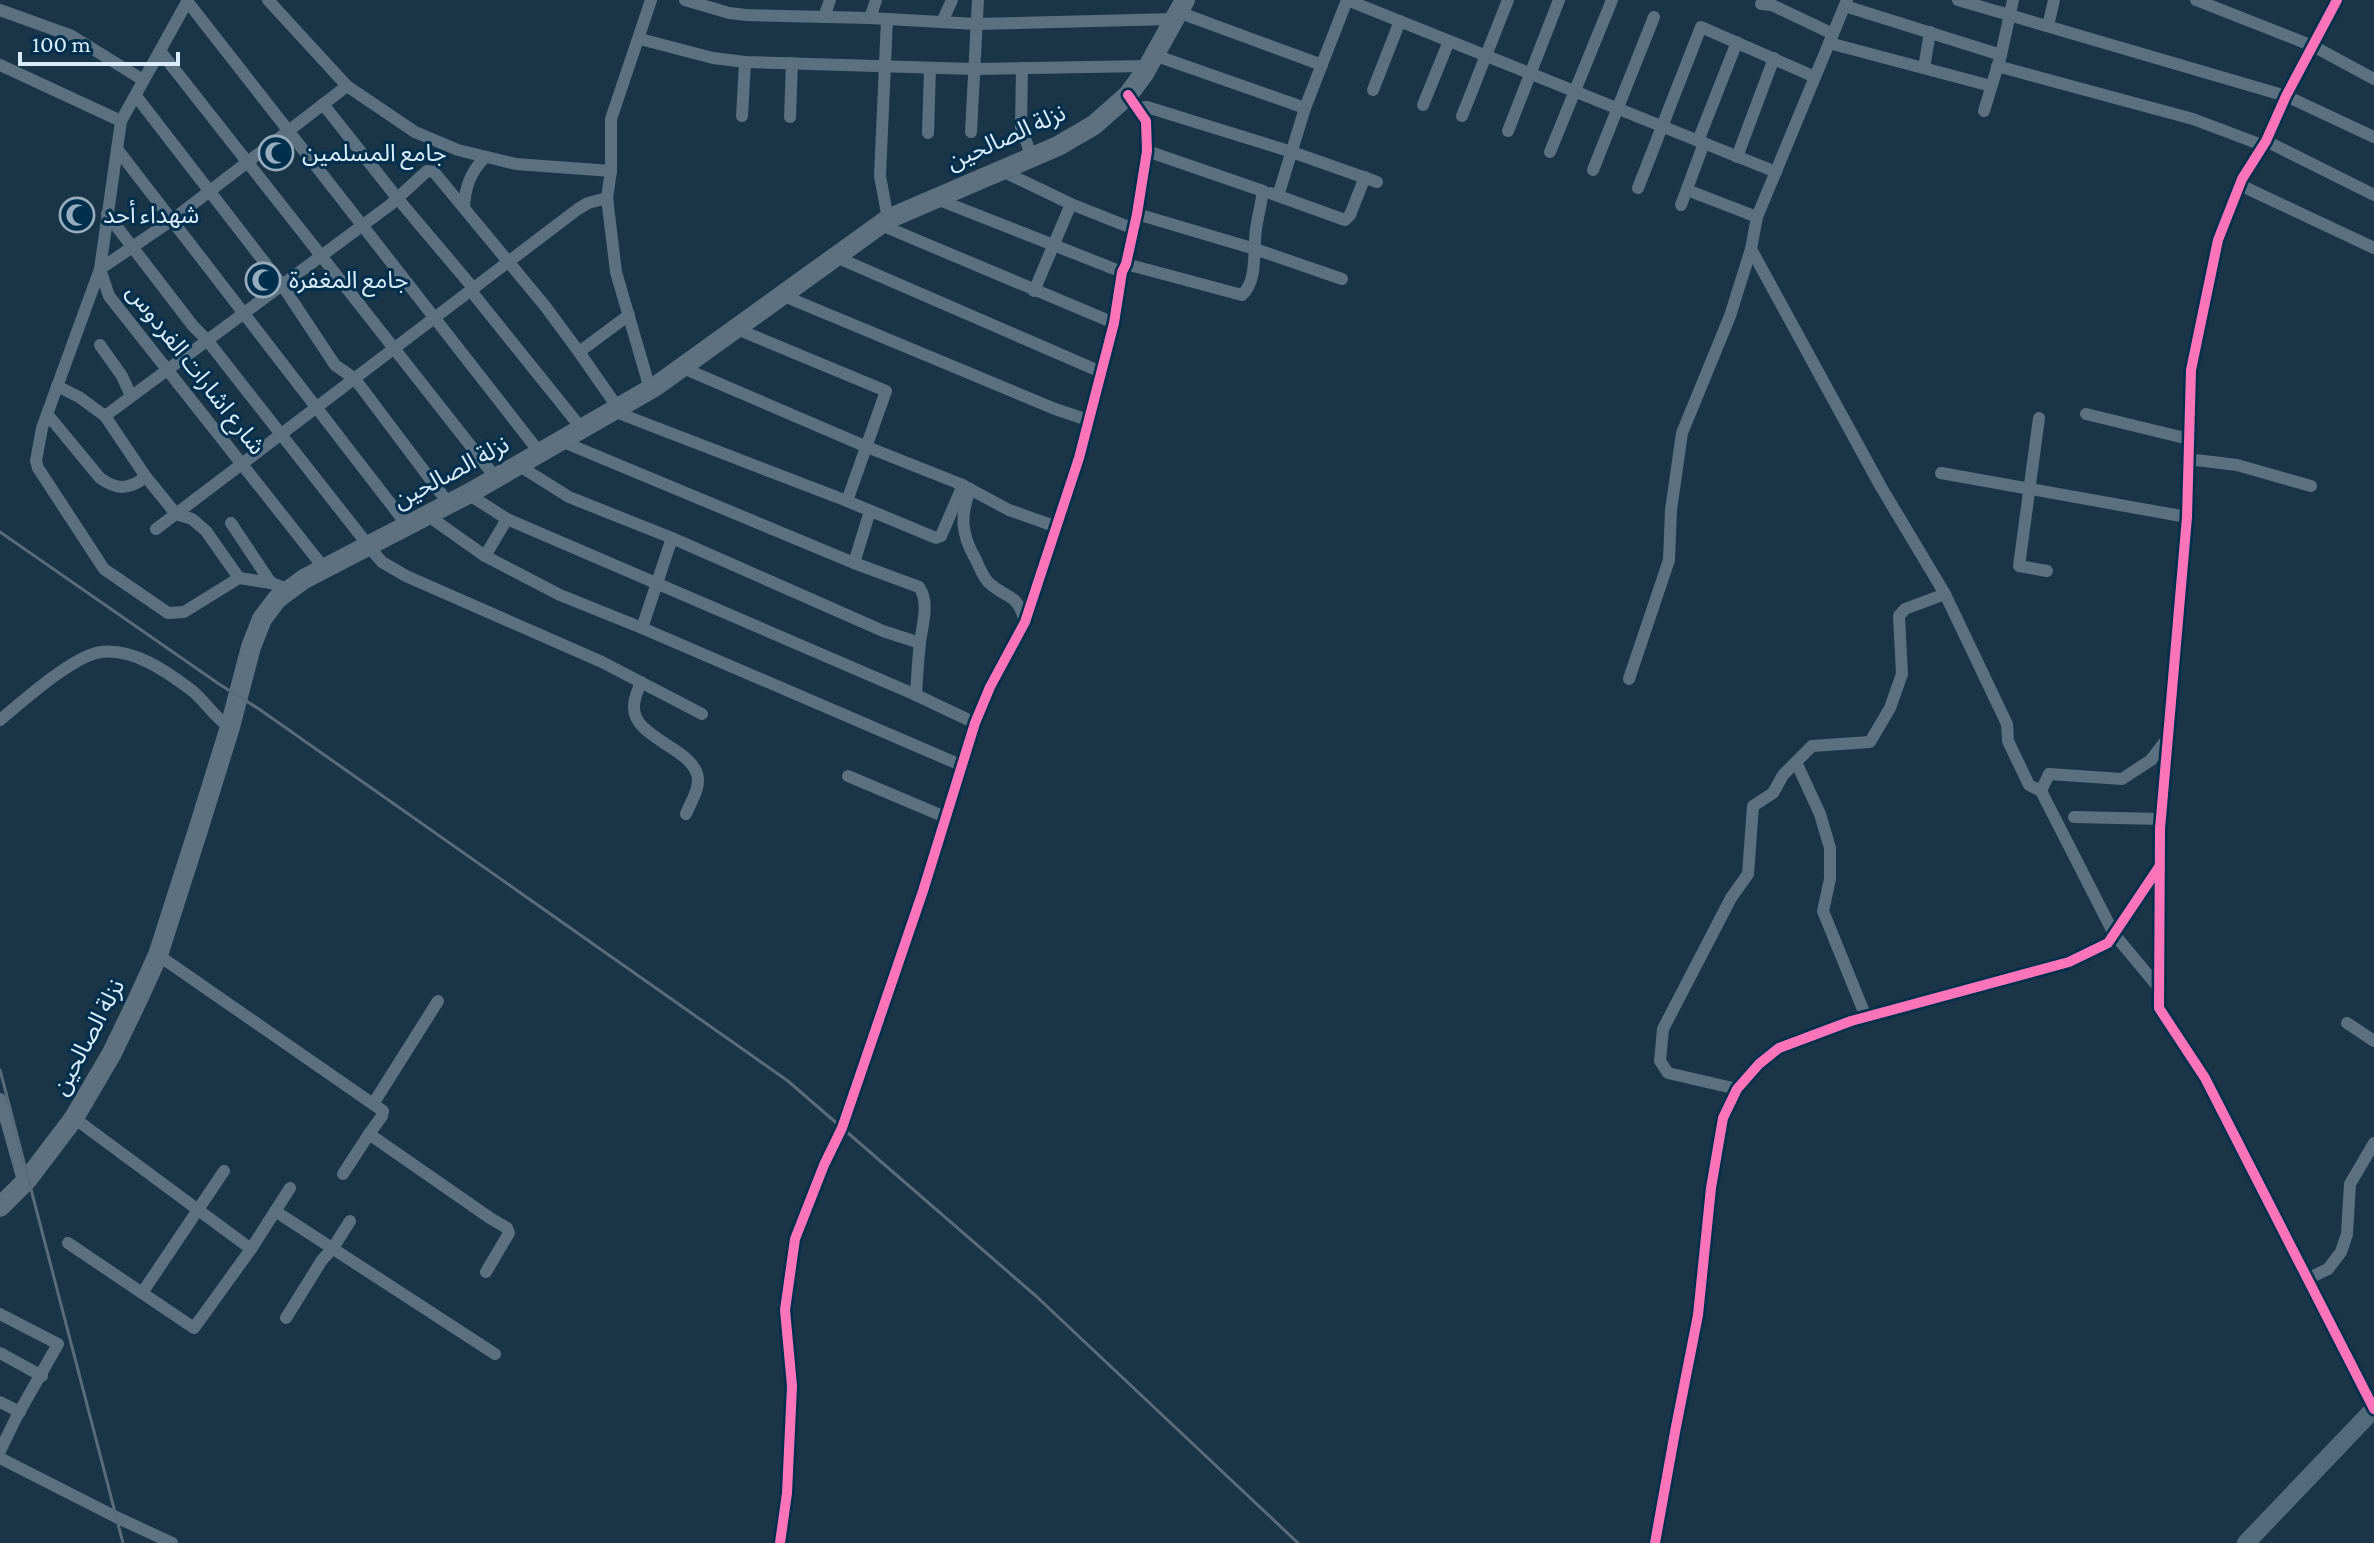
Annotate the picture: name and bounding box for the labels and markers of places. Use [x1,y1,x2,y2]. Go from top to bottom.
mosque icon: جامع المسلمين [257,134,295,172]
place label: جامع المسلمين [302,139,447,170]
mosque icon: شهداء أحد [58,196,96,234]
place label: شهداء أحد [103,199,199,228]
mosque icon: جامع المغفرة [244,261,282,299]
place label: جامع المغفرة [289,266,408,297]

